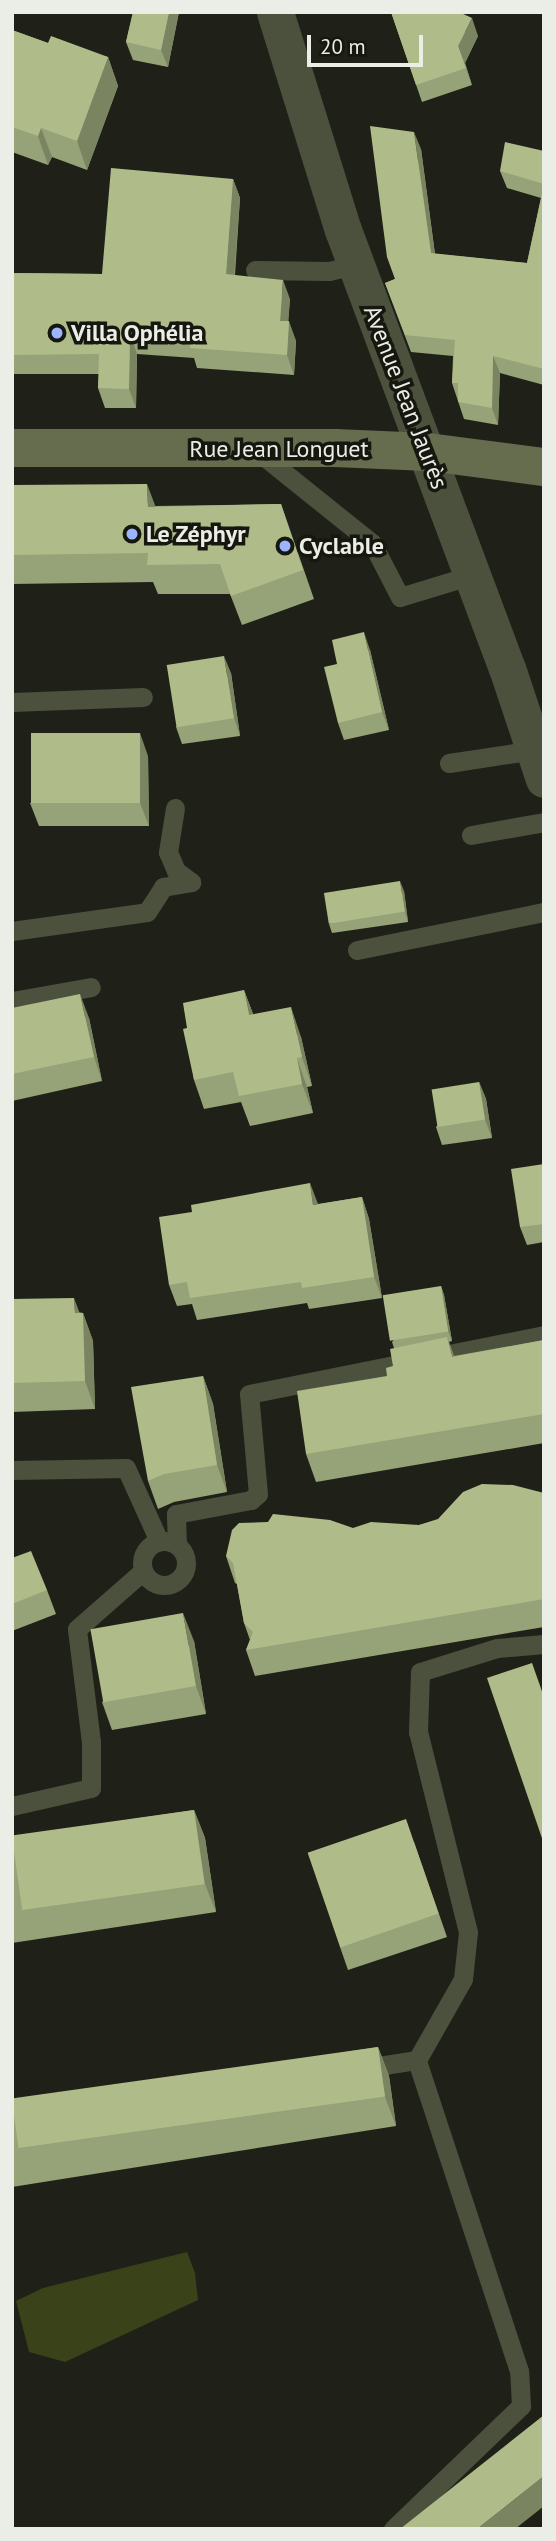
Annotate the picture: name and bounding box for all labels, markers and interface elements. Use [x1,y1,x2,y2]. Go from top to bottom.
scale bar [311,21,426,65]
text: 20 m [320,33,366,60]
street label: Avenue Jean Jaurès [358,301,454,493]
place label: Villa Ophélia [71,319,204,347]
marker: Villa Ophélia [49,325,65,341]
street label: Rue Jean Longuet [189,435,369,463]
place label: Le Zéphyr [146,520,246,548]
marker: Le Zéphyr [124,526,140,542]
place label: Cyclable [299,532,384,560]
marker: Cyclable [277,538,293,554]

